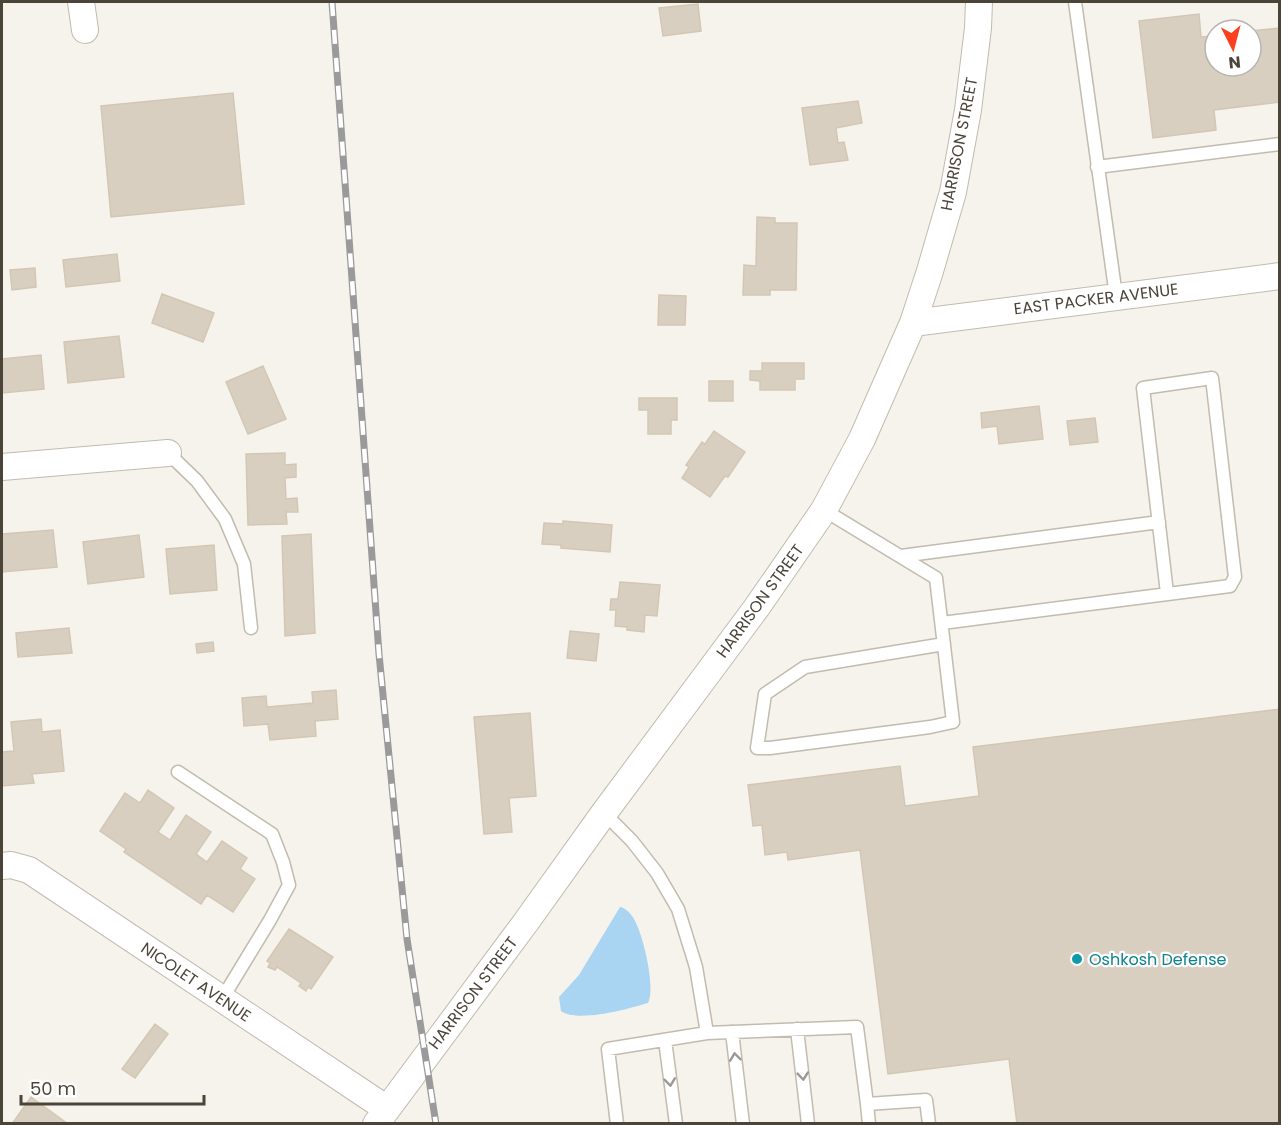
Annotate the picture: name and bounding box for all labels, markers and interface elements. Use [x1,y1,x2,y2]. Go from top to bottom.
north arrow [1203,18,1263,78]
text: N [1227,50,1242,74]
street label: HARRISON STREET [935,75,983,213]
street label: EAST PACKER AVENUE [1012,277,1180,321]
street label: HARRISON STREET [711,539,809,663]
street label: HARRISON STREET [423,932,523,1054]
street label: NICOLET AVENUE [136,937,256,1027]
place label: Oshkosh Defense [1089,948,1227,971]
marker: Oshkosh Defense [1070,952,1084,966]
one-way arrow [729,1052,742,1062]
scale bar [21,1068,204,1106]
one-way arrow [796,1072,809,1081]
text: 50 m [30,1076,76,1101]
one-way arrow [663,1077,676,1086]

